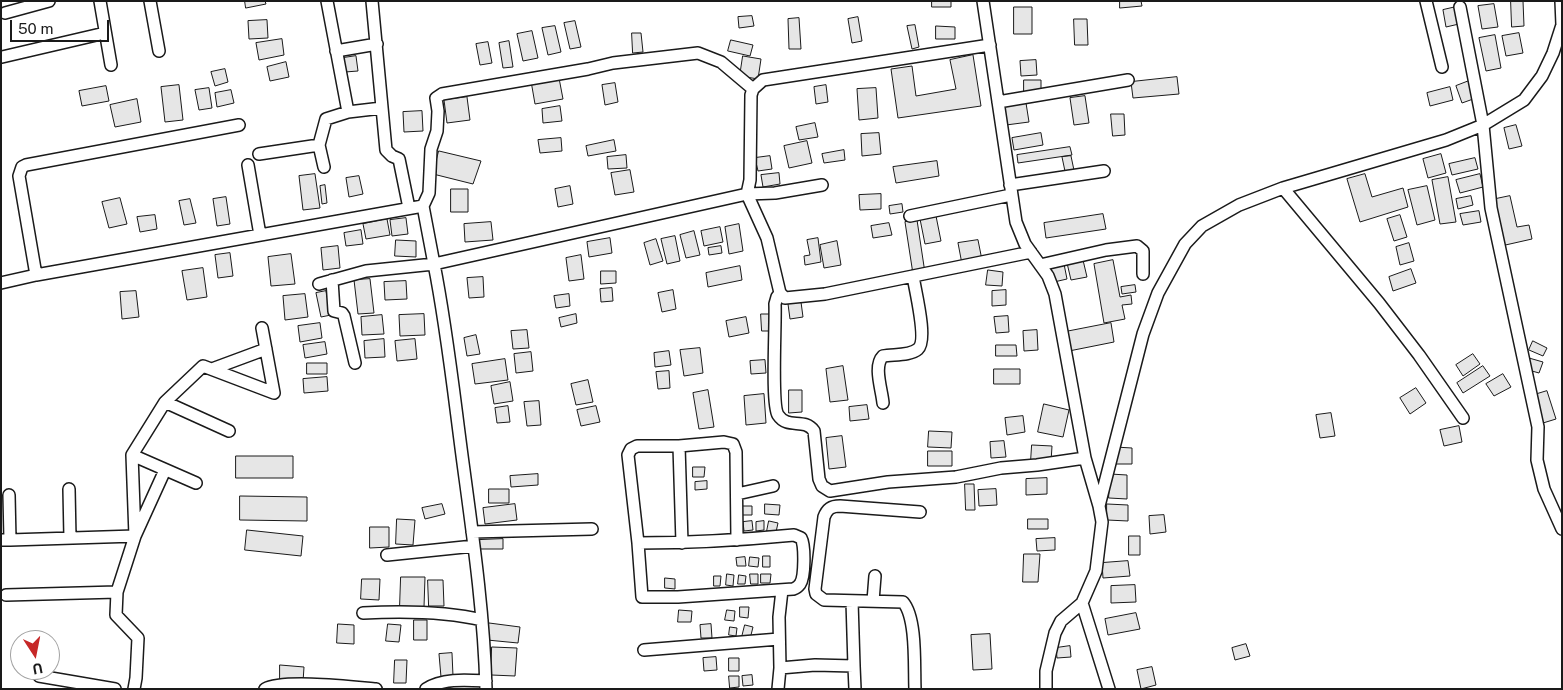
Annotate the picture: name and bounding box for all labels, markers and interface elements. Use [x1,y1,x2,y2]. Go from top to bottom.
scale bar [12,10,111,42]
text: 50 m [18,20,53,37]
north arrow [10,630,60,680]
text: U [31,660,44,678]

